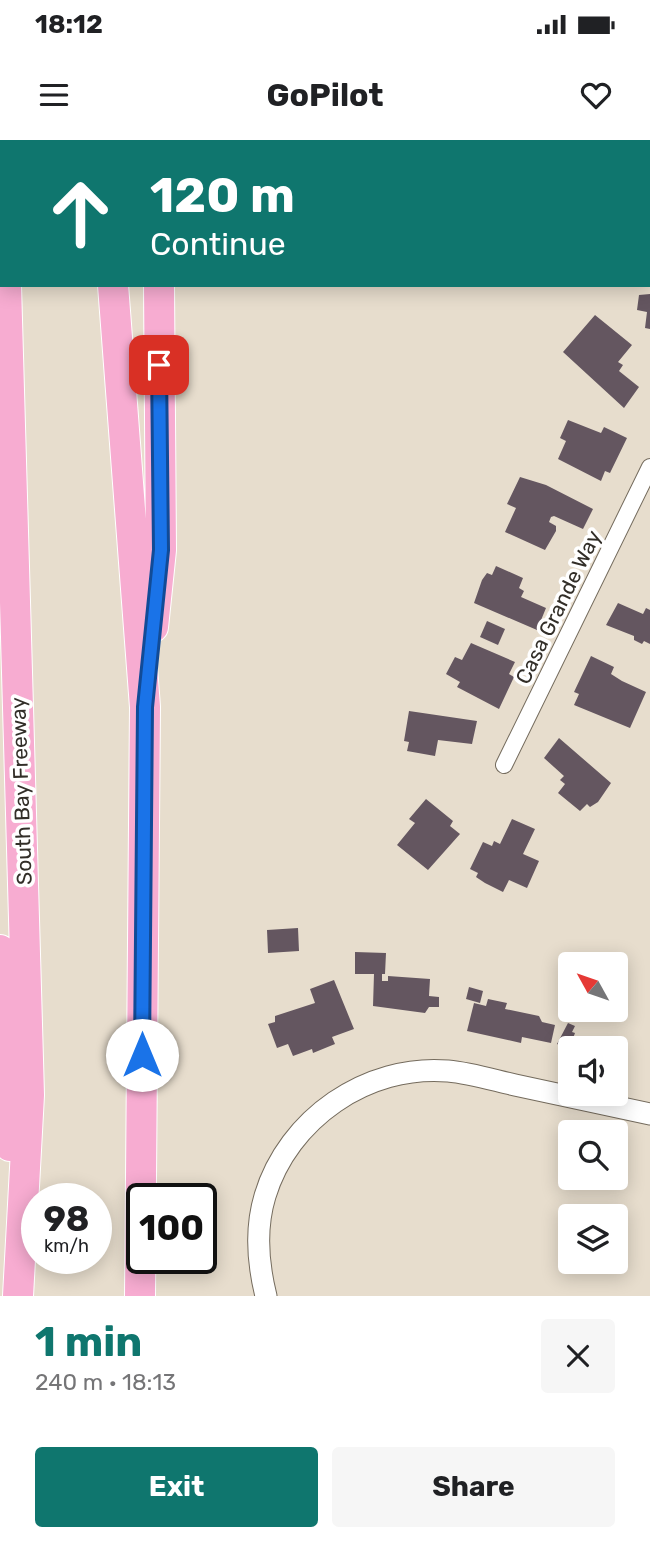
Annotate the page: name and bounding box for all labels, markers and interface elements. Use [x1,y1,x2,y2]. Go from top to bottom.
text: 18:12 [35,9,103,40]
icon: menu [35,76,73,114]
text: GoPilot [267,76,383,114]
icon: heart [577,76,615,114]
text: 120 m [150,166,295,224]
icon: ahead [35,168,126,259]
text: Continue [150,225,286,263]
pin [129,335,189,395]
icon: arrive [140,346,178,384]
street label: Casa Grande Way [510,526,606,688]
street label: South Bay Freeway [5,696,37,885]
north arrow [558,952,628,1022]
map controls [558,952,628,1274]
position arrow [105,1018,179,1092]
button: sound [558,1036,628,1106]
button: search [558,1120,628,1190]
speed limit sign: 100 [126,1183,217,1274]
text: 98 [43,1198,90,1240]
button: layers [558,1204,628,1274]
text: km/h [44,1235,89,1257]
text: 1 min [35,1317,142,1367]
button: close [541,1319,615,1393]
text: 240 m · 18:13 [35,1368,176,1396]
button: Exit [35,1447,318,1527]
button: Share [332,1447,615,1527]

